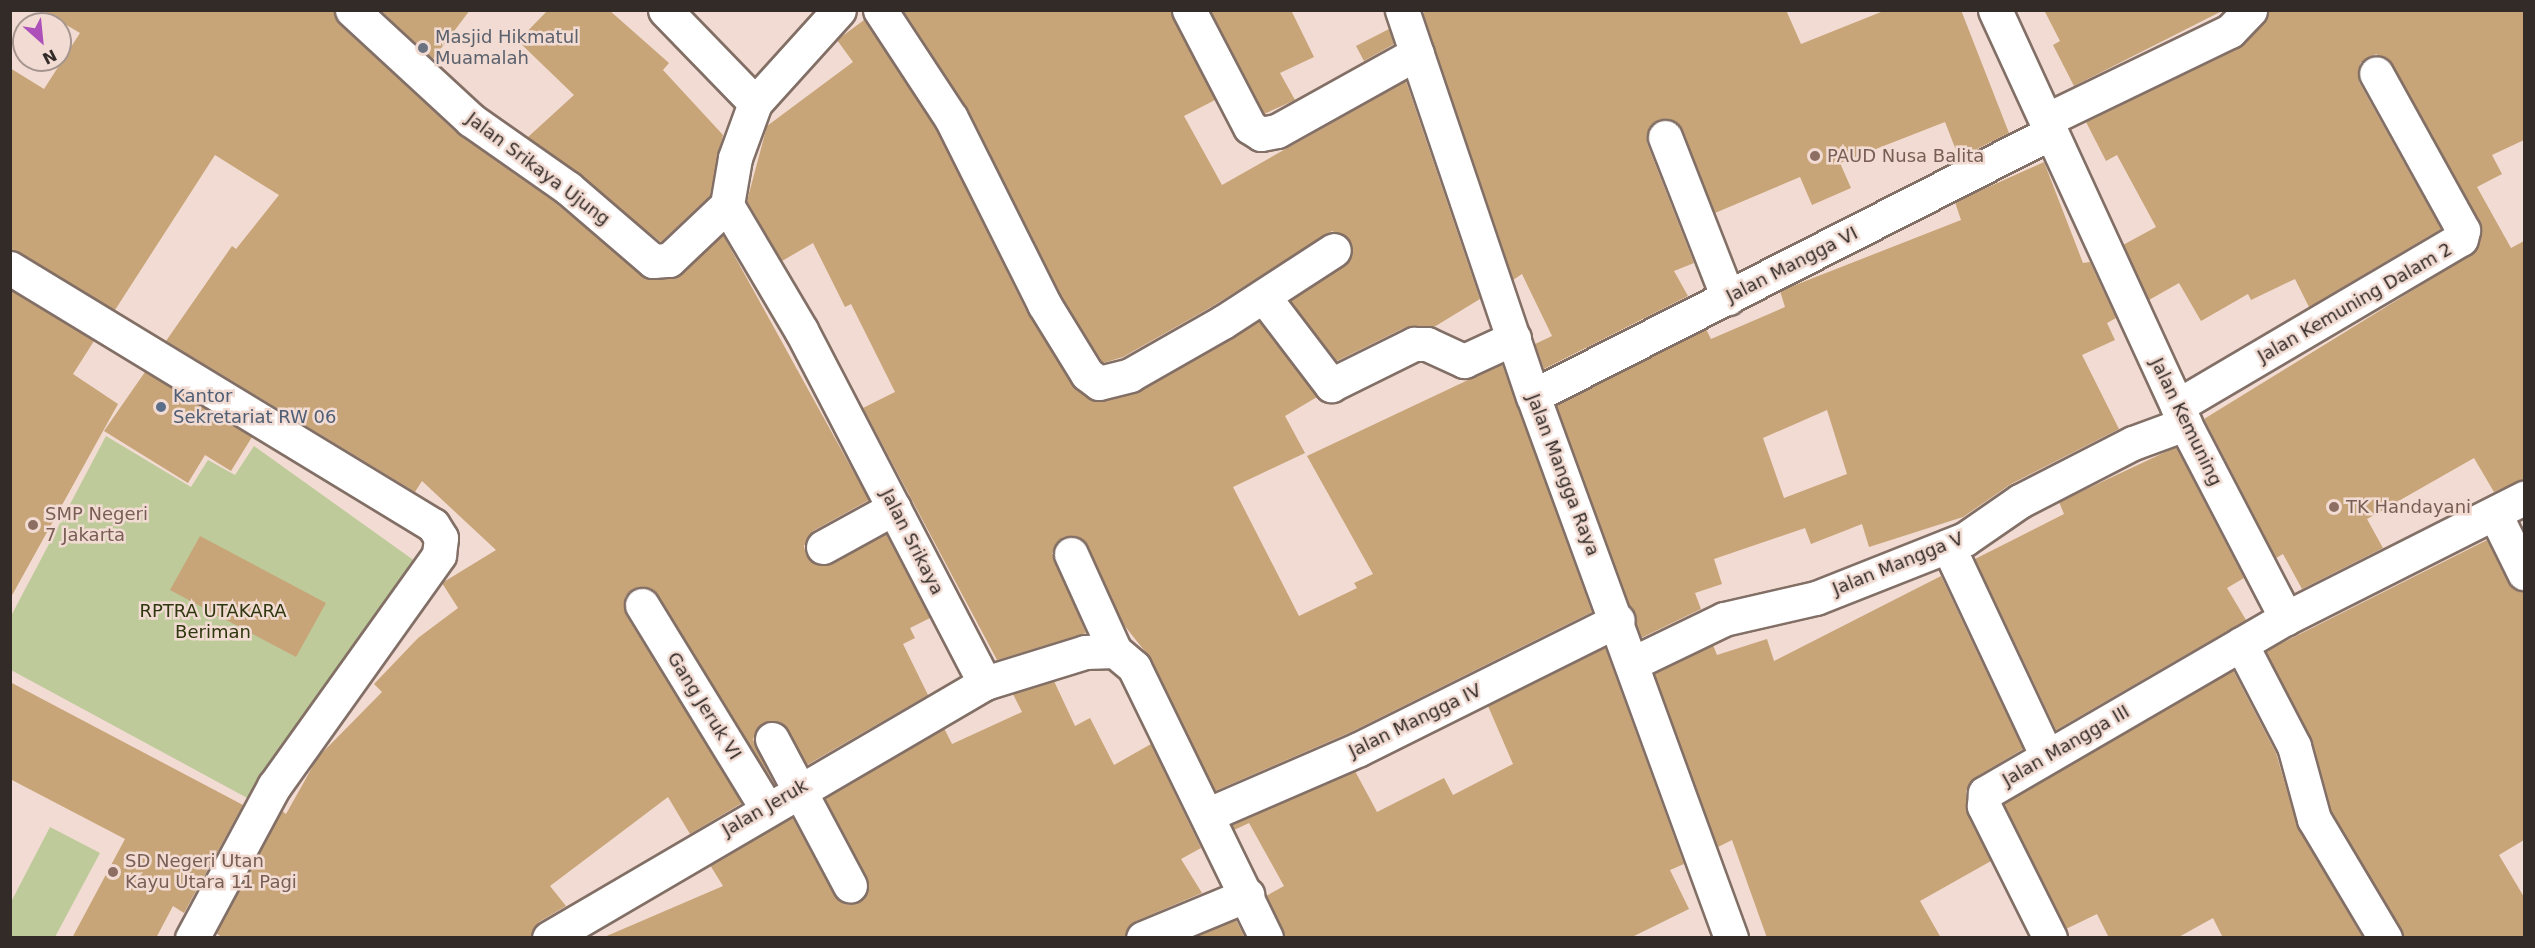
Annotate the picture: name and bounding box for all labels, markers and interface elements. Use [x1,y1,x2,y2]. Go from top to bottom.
north arrow [12,12,72,72]
place label: Masjid Hikmatul Muamalah [435,27,579,70]
marker: Masjid Hikmatul Muamalah [416,41,430,55]
text: N [39,45,60,68]
street label: Jalan Srikaya Ujung [462,108,614,230]
place label: PAUD Nusa Balita [1827,145,1984,167]
marker: PAUD Nusa Balita [1808,149,1822,163]
street label: Jalan Mangga VI [1723,223,1861,307]
street label: Jalan Kemuning Dalam 2 [2254,238,2456,368]
street label: Jalan Kemuning [2146,354,2226,490]
place label: Kantor Sekretariat RW 06 [173,386,337,428]
street label: Jalan Mangga Raya [1522,391,1604,559]
marker: Kantor Sekretariat RW 06 [154,400,168,414]
street label: Jalan Srikaya [876,485,948,599]
place label: TK Handayani [2346,496,2471,518]
marker: TK Handayani [2327,500,2341,514]
place label: SMP Negeri 7 Jakarta [45,504,148,546]
marker: SMP Negeri 7 Jakarta [26,518,40,532]
street label: Jalan Mangga V [1829,528,1967,600]
park label: RPTRA UTAKARA Beriman [139,601,287,644]
street label: Gang Jeruk VI [662,648,746,764]
street label: Jalan Mangga IV [1345,680,1485,762]
street label: Jalan Mangga III [1999,701,2133,791]
street label: Jalan Jeruk [718,775,812,841]
place label: SD Negeri Utan Kayu Utara 11 Pagi [125,851,297,894]
marker: SD Negeri Utan Kayu Utara 11 Pagi [106,865,120,879]

